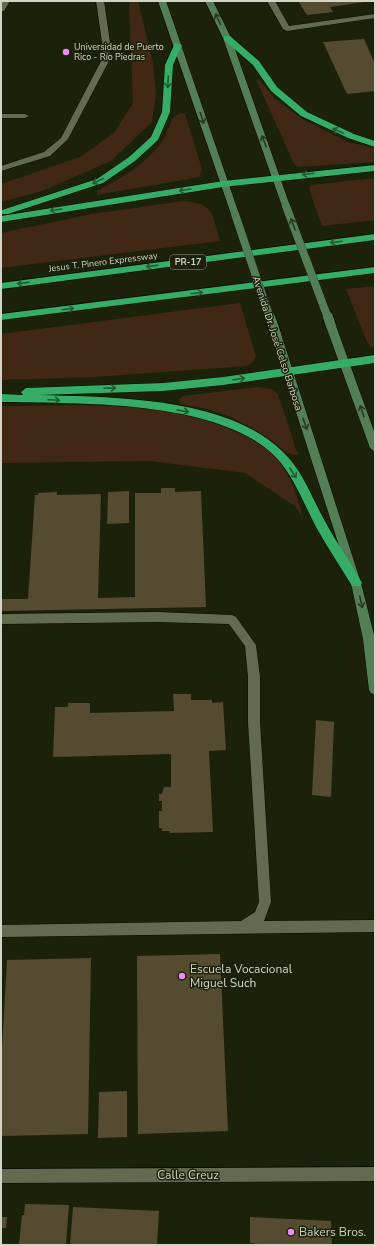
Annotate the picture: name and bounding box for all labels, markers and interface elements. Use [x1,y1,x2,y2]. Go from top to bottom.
one-way arrow [214,14,221,26]
place label: Universidad de Puerto Rico - Río Piedras [74,41,164,63]
marker: Universidad de Puerto Rico - Río Piedras [61,47,71,57]
one-way arrow [164,75,171,88]
one-way arrow [198,111,206,123]
one-way arrow [333,127,345,134]
one-way arrow [259,135,267,147]
one-way arrow [302,170,315,178]
one-way arrow [92,178,104,185]
one-way arrow [179,186,192,194]
one-way arrow [50,206,63,214]
one-way arrow [289,218,296,231]
one-way arrow [330,238,343,246]
street label: Jesus T. Pinero Expressway [47,249,159,275]
road number: PR-17 [170,255,206,269]
one-way arrow [146,263,159,270]
street label: Avenida Dr. José Celso Barbosa [249,274,305,412]
one-way arrow [17,279,30,287]
one-way arrow [190,289,203,297]
one-way arrow [61,305,74,313]
one-way arrow [233,375,246,383]
one-way arrow [103,385,116,392]
one-way arrow [47,397,60,404]
one-way arrow [358,406,366,418]
one-way arrow [176,407,189,415]
one-way arrow [302,418,309,431]
one-way arrow [289,467,297,478]
one-way arrow [357,595,365,608]
place label: Escuela Vocacional Miguel Such [190,961,293,991]
marker: Escuela Vocacional Miguel Such [177,971,187,981]
street label: Calle Creuz [157,1167,219,1183]
place label: Bakers Bros. [299,1224,366,1240]
marker: Bakers Bros. [286,1227,296,1237]

